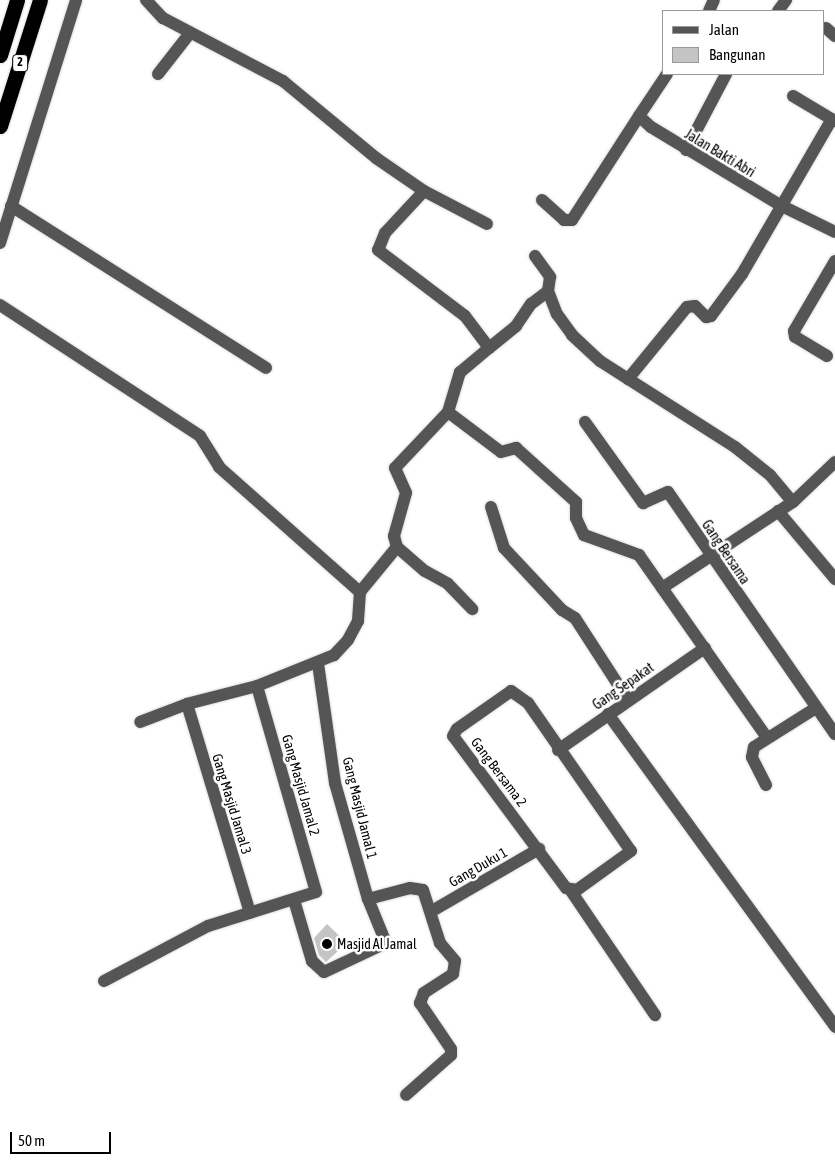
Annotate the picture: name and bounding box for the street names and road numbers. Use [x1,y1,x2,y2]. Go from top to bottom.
road number: 2 [11,54,29,72]
street label: Jalan Bakti Abri [682,125,758,181]
street label: Gang Bersama [698,517,754,587]
street label: Gang Sepakat [589,659,657,713]
street label: Gang Masjid Jamal 2 [279,733,323,837]
street label: Gang Bersama 2 [468,734,530,810]
street label: Gang Masjid Jamal 3 [209,752,255,856]
street label: Gang Masjid Jamal 1 [339,755,381,861]
street label: Gang Duku 1 [446,844,510,890]

